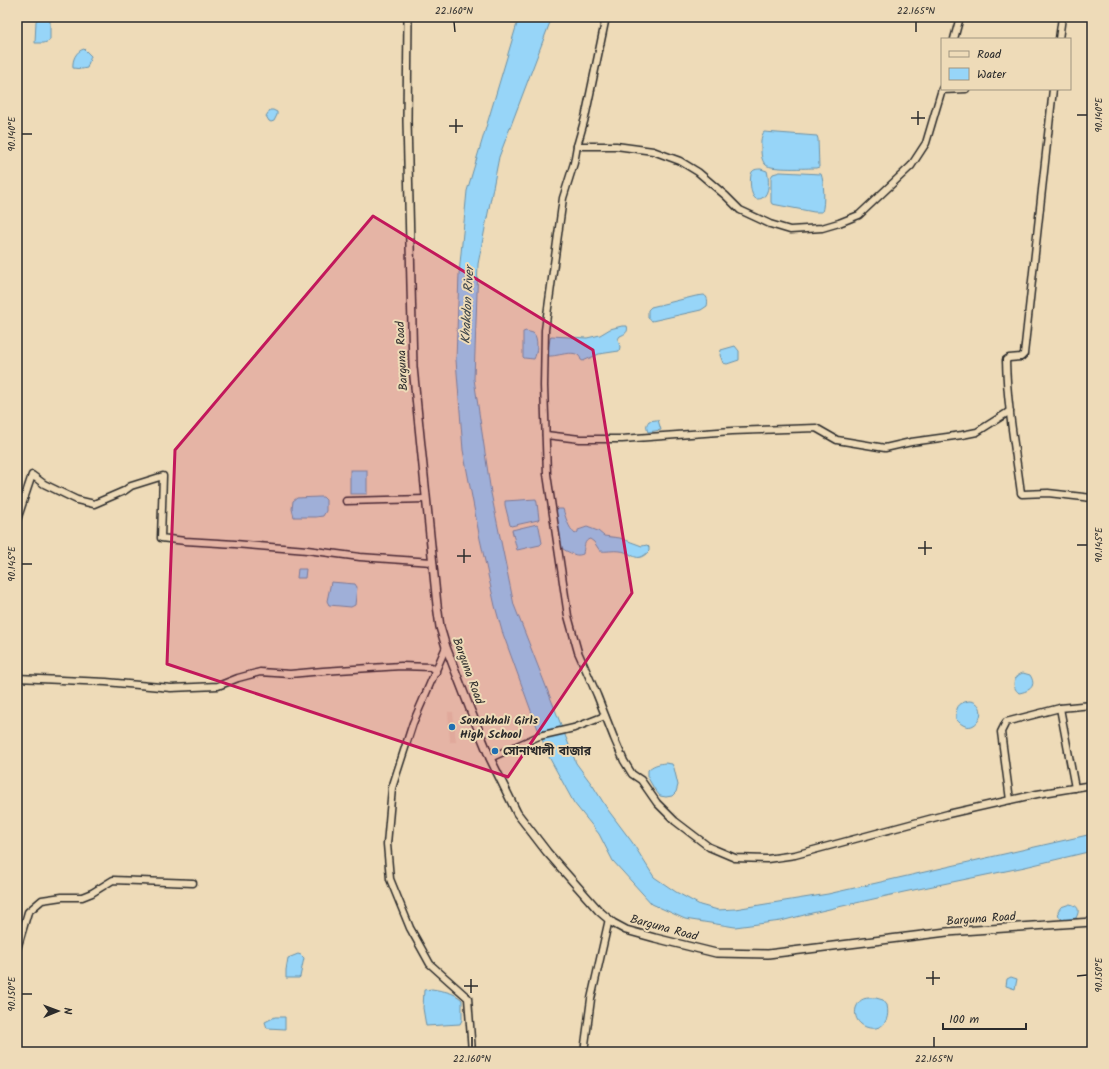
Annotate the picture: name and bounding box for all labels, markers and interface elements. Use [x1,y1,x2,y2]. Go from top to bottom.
text: 22.160°N [435,3,473,19]
text: 22.165°N [897,3,935,19]
legend [941,38,1071,90]
text: Road [977,45,1002,64]
text: Water [977,65,1007,84]
text: 90.140°E [1091,96,1107,133]
text: 90.140°E [4,115,20,152]
water label: Khakdon River [455,263,481,344]
street label: Barguna Road [391,320,413,391]
text: 90.145°E [1091,526,1107,563]
text: 90.145°E [4,545,20,582]
street label: Barguna Road [447,635,489,708]
place label: Sonakhali Girls High School [460,711,538,744]
marker: Sonakhali Girls High School [447,722,457,732]
place label: সোনাখালী বাজার [503,742,592,761]
marker: সোনাখালী বাজার [490,746,500,756]
street label: Barguna Road [946,907,1017,931]
street label: Barguna Road [628,910,701,946]
text: 90.150°E [1091,956,1107,993]
text: 90.150°E [4,975,20,1012]
north arrow [38,991,78,1031]
scale bar [943,1005,1026,1031]
text: N [58,1007,76,1015]
text: 100 m [949,1010,980,1029]
text: 22.160°N [453,1051,491,1067]
text: 22.165°N [915,1051,953,1067]

